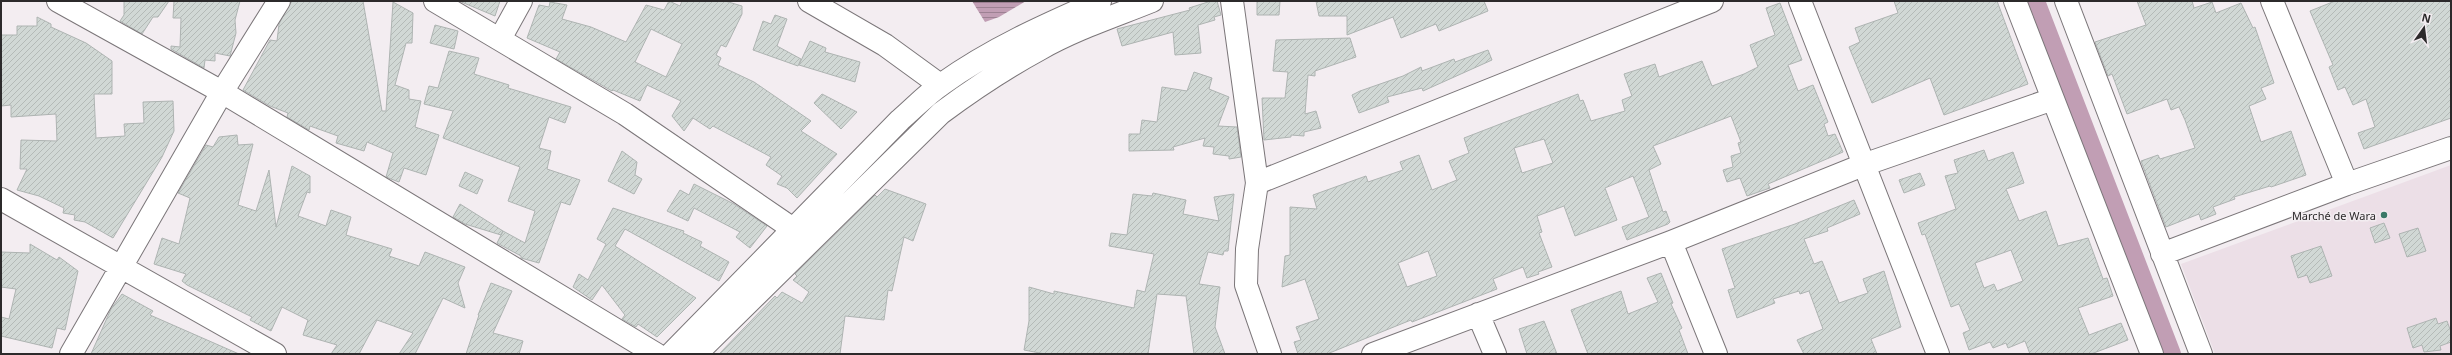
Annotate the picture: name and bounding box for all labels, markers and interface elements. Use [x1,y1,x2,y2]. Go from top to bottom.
north arrow [2404,8,2444,48]
text: N [2420,9,2433,26]
place label: Marché de Wara [2292,208,2376,223]
marker: Marché de Wara [2379,210,2389,220]

